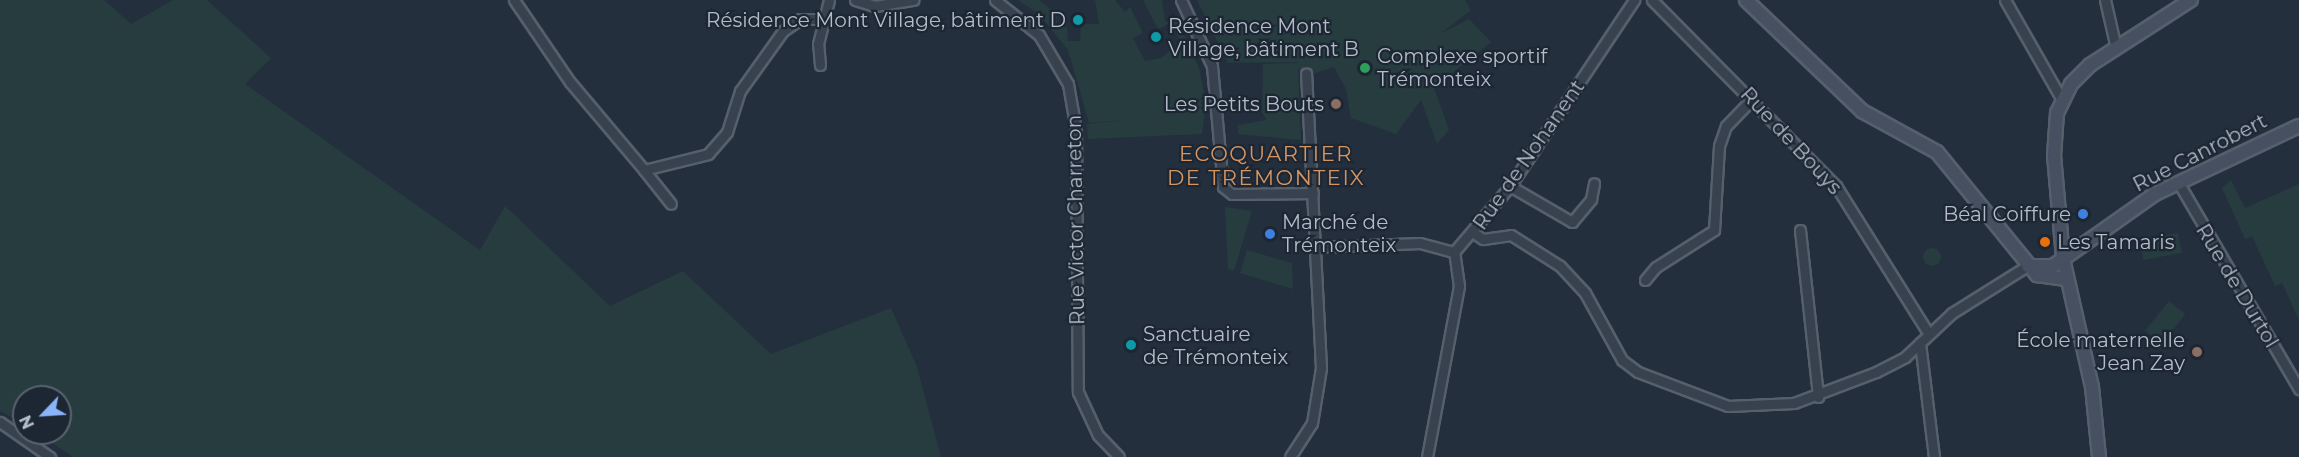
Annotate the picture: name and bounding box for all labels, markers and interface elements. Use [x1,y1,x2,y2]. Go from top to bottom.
place label: Résidence Mont Village, bâtiment D [706,8,1066,32]
marker: Résidence Mont Village, bâtiment D [1071,13,1085,27]
place label: Résidence Mont Village, bâtiment B [1168,14,1359,61]
marker: Résidence Mont Village, bâtiment B [1149,30,1163,44]
place label: Complexe sportif Trémonteix [1377,45,1547,92]
marker: Complexe sportif Trémonteix [1358,61,1372,75]
street label: Rue de Nohanent [1468,75,1590,235]
street label: Rue de Bouys [1735,83,1847,199]
place label: Les Petits Bouts [1164,92,1324,116]
marker: Les Petits Bouts [1329,97,1343,111]
street label: Rue Canrobert [2129,109,2271,197]
street label: Rue Victor Charreton [1062,115,1090,325]
district label: ECOQUARTIER DE TRÉMONTEIX [1167,141,1365,191]
place label: Béal Coiffure [1943,202,2071,226]
marker: Béal Coiffure [2076,207,2090,221]
place label: Marché de Trémonteix [1282,210,1396,257]
street label: Rue de Durtol [2191,220,2283,352]
marker: Marché de Trémonteix [1263,227,1277,241]
place label: Les Tamaris [2057,230,2174,254]
marker: Les Tamaris [2038,235,2052,249]
place label: Sanctuaire de Trémonteix [1143,322,1288,369]
place label: École maternelle Jean Zay [2016,328,2185,375]
marker: Sanctuaire de Trémonteix [1124,338,1138,352]
marker: École maternelle Jean Zay [2190,345,2204,359]
north arrow [12,385,72,445]
text: N [16,412,38,432]

